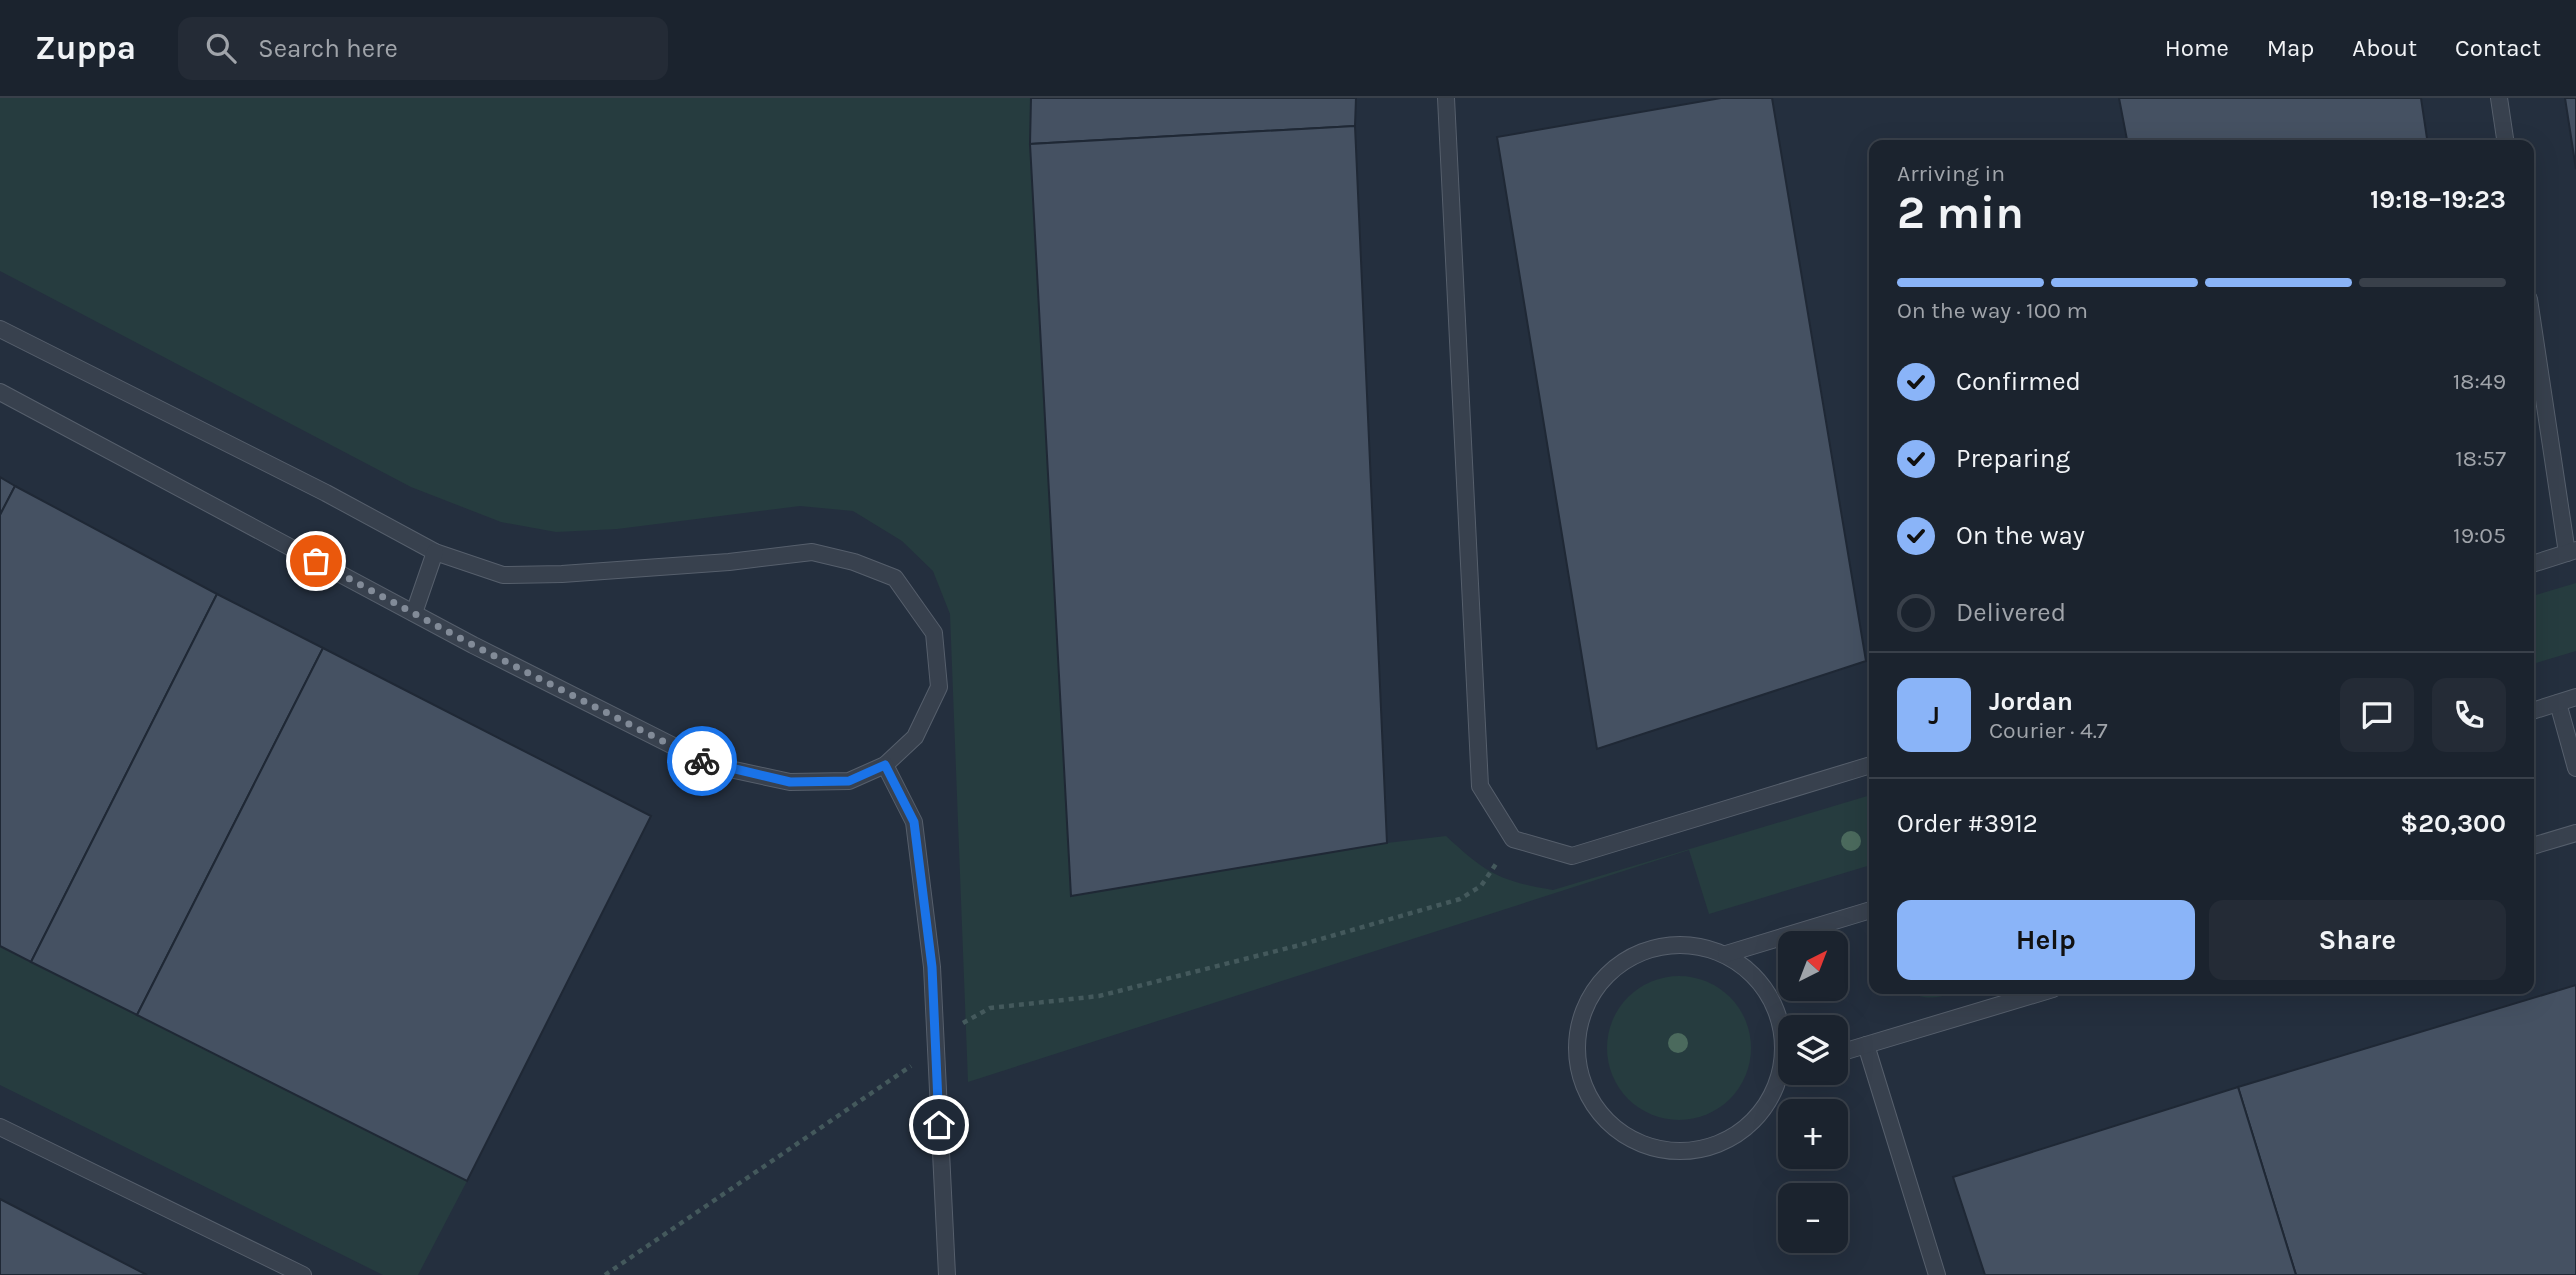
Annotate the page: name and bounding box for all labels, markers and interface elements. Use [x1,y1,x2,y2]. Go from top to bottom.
search box [178,17,668,80]
text: Zuppa [35,29,136,67]
icon: search [202,29,240,67]
text: Search here [258,33,398,64]
text: Home [2165,34,2229,62]
text: Map [2267,34,2314,62]
text: About [2352,34,2417,62]
text: Contact [2455,34,2541,62]
text: Arriving in [1897,160,2005,187]
text: 19:18–19:23 [2370,184,2506,215]
text: 2 min [1897,186,2024,240]
text: On the way · 100 m [1897,297,2088,324]
icon: check [1897,363,1935,401]
text: Confirmed [1956,366,2081,397]
text: 18:49 [2453,368,2506,395]
icon: check [1897,440,1935,478]
text: Preparing [1956,443,2070,474]
text: 18:57 [2455,445,2506,472]
icon: check [1897,517,1935,555]
text: On the way [1956,520,2085,551]
text: 19:05 [2453,522,2506,549]
pin [286,531,346,591]
icon: bag [297,542,335,580]
text: Delivered [1956,597,2066,628]
button: chat [2340,678,2414,752]
button: phone [2432,678,2506,752]
text: Jordan [1989,686,2073,717]
text: J [1928,700,1940,731]
text: Courier · 4.7 [1989,717,2108,744]
courier [667,726,737,796]
icon: bike [683,742,721,780]
text: Order #3912 [1897,808,2038,839]
text: $20,300 [2400,808,2506,839]
button: Help [1897,900,2195,980]
button: Share [2209,900,2506,980]
north arrow [1778,931,1848,1001]
map controls [1778,931,1848,1253]
button: layers [1778,1015,1848,1085]
pin [909,1095,969,1155]
button: + [1778,1099,1848,1169]
icon: home [920,1106,958,1144]
button: − [1778,1183,1848,1253]

